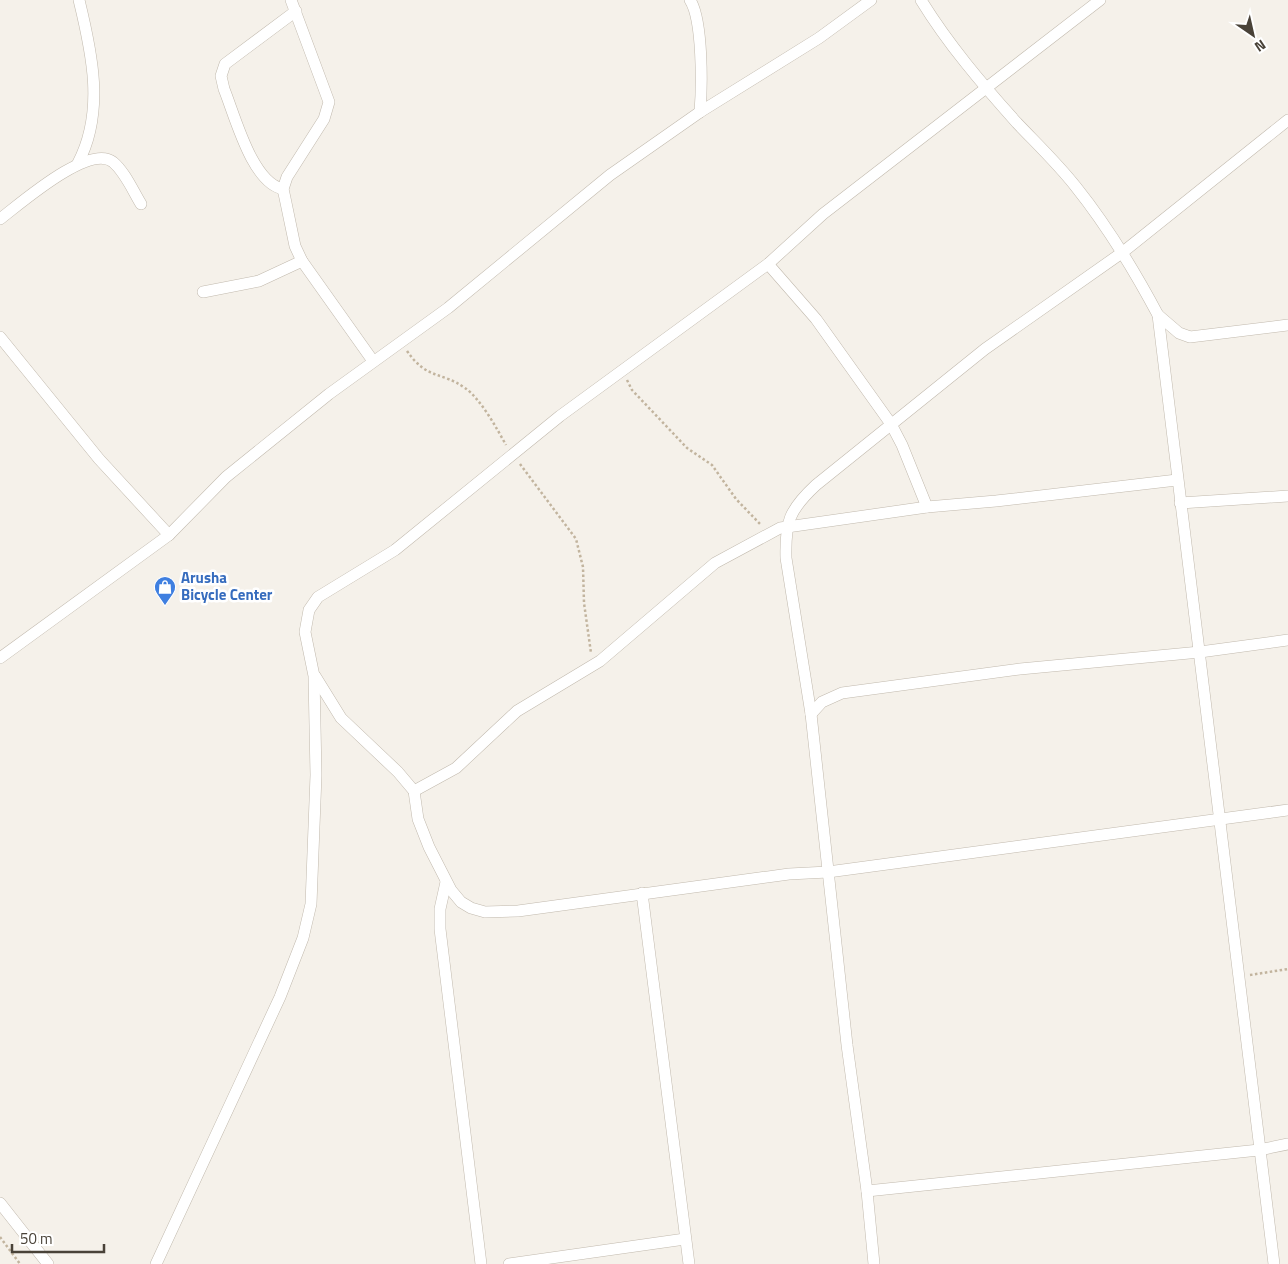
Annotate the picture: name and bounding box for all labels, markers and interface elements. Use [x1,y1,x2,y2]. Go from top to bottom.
north arrow [1228,10,1278,60]
text: N [1251,35,1270,58]
place label: Arusha Bicycle Center [181,566,273,606]
shop icon: Arusha Bicycle Center [153,575,177,606]
scale bar [12,1222,105,1254]
text: 50 m [20,1227,53,1250]

